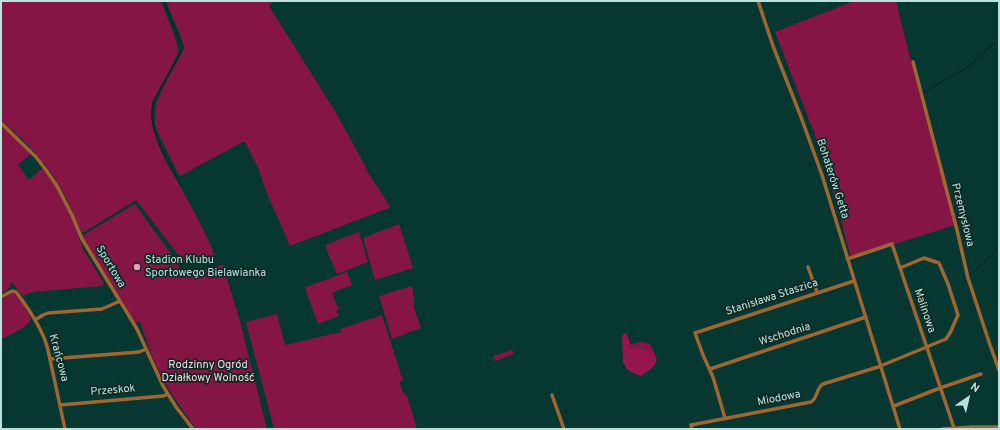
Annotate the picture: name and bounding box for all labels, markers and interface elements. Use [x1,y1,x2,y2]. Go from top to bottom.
street label: Bohaterów Getta [813,137,851,221]
street label: Przemysłowa [948,182,976,248]
street label: Sportowa [92,243,128,291]
place label: Stadion Klubu Sportowego Bielawianka [145,254,266,280]
marker: Stadion Klubu Sportowego Bielawianka [132,262,142,272]
street label: Stanisława Staszica [724,277,820,319]
street label: Malinowa [910,287,938,335]
street label: Wschodnia [758,321,812,349]
street label: Krańcowa [45,333,71,383]
park label: Rodzinny Ogród Działkowy Wolność [161,359,255,385]
north arrow [948,378,988,418]
text: N [968,380,982,396]
street label: Przeskok [90,382,136,400]
street label: Miodowa [756,388,802,410]

